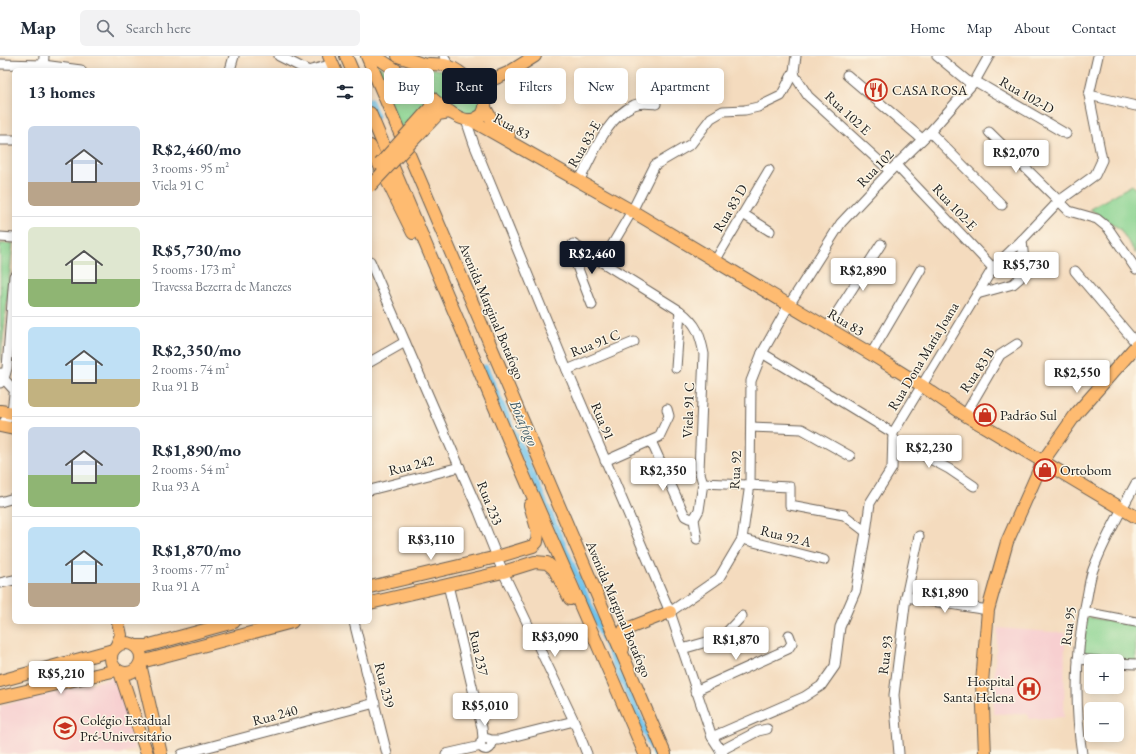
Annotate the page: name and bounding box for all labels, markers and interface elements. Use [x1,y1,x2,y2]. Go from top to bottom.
search box [80,10,360,46]
text: Map [20,15,56,40]
icon: search [94,17,116,39]
text: Search here [126,18,191,37]
text: Home [910,19,945,37]
text: Map [967,19,992,37]
text: About [1014,19,1050,37]
text: Contact [1072,19,1116,37]
chip: Buy [384,68,434,104]
chip: Rent [442,68,497,104]
chip: Filters [505,68,566,104]
chip: New [574,68,628,104]
chip: Apartment [636,68,724,104]
street label: Rua 102-D [996,72,1058,118]
restaurant icon: CASA ROSA [863,77,889,103]
text: 13 homes [28,81,95,103]
icon: filters [334,81,356,103]
place label: CASA ROSA [892,81,968,99]
street label: Rua 102 E [821,87,875,139]
street label: Rua 83 [490,109,534,144]
street label: Rua 83-E [563,117,605,171]
text: R$2,460/mo [152,138,241,160]
pin: R$2,070 [979,140,1053,174]
icon: home [60,142,108,190]
text: R$2,070 [993,144,1039,161]
street label: Rua 102 [853,145,898,191]
text: 3 rooms · 95 m² [152,160,229,177]
text: Viela 91 C [152,177,204,194]
street label: Rua 83 D [709,180,751,235]
street label: Rua 102-E [929,180,981,234]
text: R$5,730/mo [152,239,241,261]
street label: Avenida Marginal Botafogo [455,239,529,382]
pin: R$2,460 [555,241,629,275]
icon: home [60,243,108,291]
text: R$2,460 [569,245,615,262]
pin: R$5,730 [989,252,1063,286]
text: R$5,730 [1003,256,1049,273]
pin: R$2,890 [826,258,900,292]
text: 5 rooms · 173 m² [152,261,236,278]
text: R$2,890 [840,262,886,279]
text: Travessa Bezerra de Manezes [152,278,291,295]
street label: Rua Dona Maria Joana [884,298,963,414]
street label: Rua 83 [825,304,868,340]
street label: Rua 91 C [568,325,622,361]
text: R$2,350/mo [152,339,241,361]
icon: home [60,343,108,391]
street label: Rua 83 B [955,344,999,396]
pin: R$2,550 [1040,360,1114,394]
text: 2 rooms · 74 m² [152,361,229,378]
text: R$2,550 [1054,364,1100,381]
text: Rua 91 B [152,378,199,395]
street label: Viela 91 C [678,382,698,438]
water label: Botafogo [506,396,543,449]
street label: Rua 91 [587,399,619,443]
shop icon: Padrão Sul [972,402,998,428]
place label: Padrão Sul [1000,406,1058,424]
pin: R$2,230 [892,435,966,469]
text: R$1,890/mo [152,439,241,461]
text: R$2,230 [906,439,952,456]
icon: home [60,443,108,491]
street label: Rua 92 [725,450,745,490]
street label: Rua 242 [387,451,436,479]
shop icon: Ortobom [1032,457,1058,483]
pin: R$2,350 [626,458,700,492]
text: 2 rooms · 54 m² [152,461,229,478]
place label: Ortobom [1060,461,1112,479]
text: R$2,350 [640,462,686,479]
text: Rua 93 A [152,478,200,495]
street label: Rua 233 [473,478,507,528]
street label: Rua 92 A [759,521,814,551]
pin: R$3,110 [394,527,468,561]
text: R$3,110 [408,531,454,548]
street label: Avenida Marginal Botafogo [582,537,656,680]
text: R$1,870/mo [152,539,241,561]
icon: home [60,543,108,591]
text: 3 rooms · 77 m² [152,561,229,578]
text: Rua 91 A [152,578,200,595]
pin: R$1,890 [908,580,982,614]
text: R$1,890 [922,584,968,601]
street label: Rua 95 [1056,605,1080,647]
pin: R$3,090 [518,624,592,658]
pin: R$1,870 [699,627,773,661]
text: R$3,090 [532,628,578,645]
street label: Rua 237 [465,629,493,678]
text: R$1,870 [713,631,759,648]
street label: Rua 93 [874,634,896,676]
map controls [1084,654,1124,742]
button: + [1084,654,1124,694]
pin: R$5,210 [24,661,98,695]
street label: Rua 239 [371,661,399,710]
text: R$5,210 [38,665,84,682]
place label: Hospital Santa Helena [943,672,1015,706]
hospital icon: Hospital Santa Helena [1016,676,1042,702]
pin: R$5,010 [448,693,522,727]
text: R$5,010 [462,697,508,714]
street label: Rua 240 [250,700,300,730]
button: − [1084,702,1124,742]
place label: Colégio Estadual Pré-Universitário [80,711,172,745]
school or university icon: Colégio Estadual Pré-Universitário [52,715,78,741]

